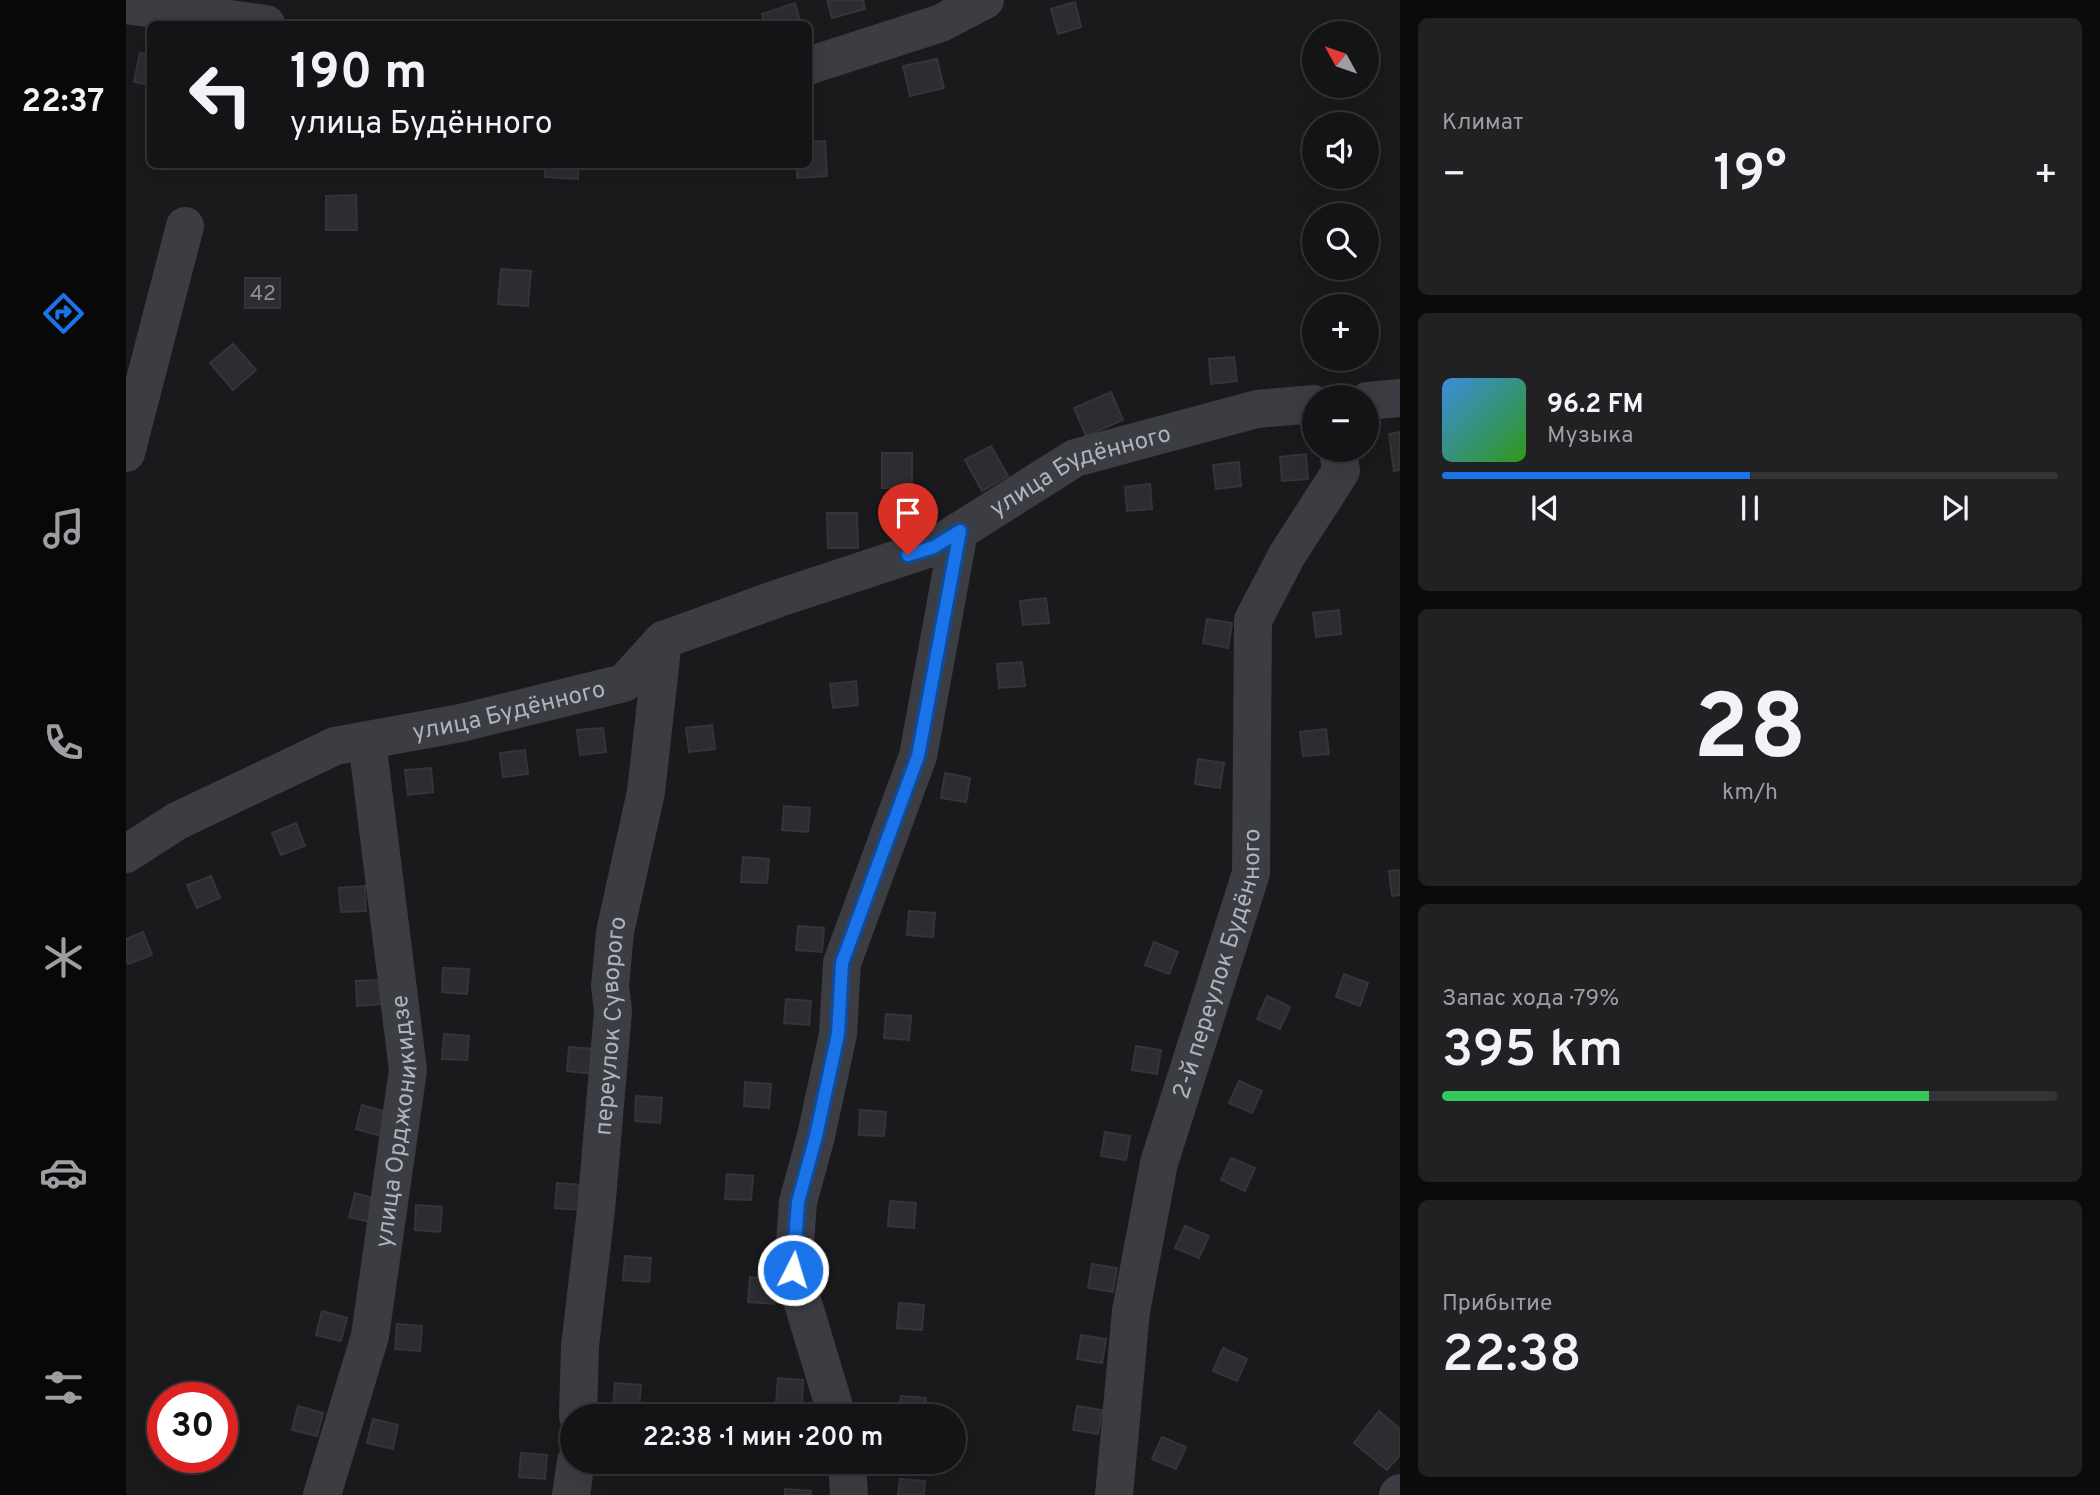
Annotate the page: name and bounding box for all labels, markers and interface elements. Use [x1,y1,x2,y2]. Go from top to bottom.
north arrow [1302,21,1379,98]
map controls [1302,21,1379,462]
text: 190 m [290,44,427,106]
icon: left [175,49,266,140]
text: 22:37 [22,83,104,123]
text: улица Будённого [290,105,553,145]
text: Климат [1442,109,1523,138]
button: sound [1302,112,1379,189]
text: 19° [1713,143,1787,209]
text: − [1442,152,1467,201]
text: + [2033,152,2058,201]
button: search [1302,203,1379,280]
house number: 42 [250,281,276,308]
icon: directions [39,289,88,338]
button: + [1302,294,1379,371]
button: − [1302,385,1379,462]
text: 96.2 FM [1547,389,1644,422]
street label: улица Будённого [985,420,1175,525]
text: Музыка [1547,422,1633,451]
pin [878,483,938,555]
icon: previous [1526,489,1564,527]
icon: pause [1731,489,1769,527]
icon: next [1936,489,1974,527]
icon: arrive [889,494,927,532]
icon: music [39,504,88,553]
street label: улица Будённого [410,675,609,749]
text: 28 [1694,676,1806,791]
icon: phone [39,718,88,767]
text: km/h [1722,779,1778,808]
street label: 2-й переулок Будённого [1167,828,1268,1103]
street label: переулок Суворого [589,914,635,1137]
icon: climate [39,933,88,982]
text: Запас хода · 79% [1442,985,1619,1014]
street label: улица Орджоникидзе [370,993,426,1250]
text: 395 km [1442,1019,1623,1085]
icon: car [39,1148,88,1197]
position arrow [756,1233,830,1307]
text: Прибытие [1442,1290,1552,1319]
text: 22:38 [1442,1324,1582,1390]
icon: filters [39,1363,88,1412]
speed limit sign: 30 [147,1382,238,1473]
text: 22:38 · 1 мин · 200 m [643,1422,883,1455]

